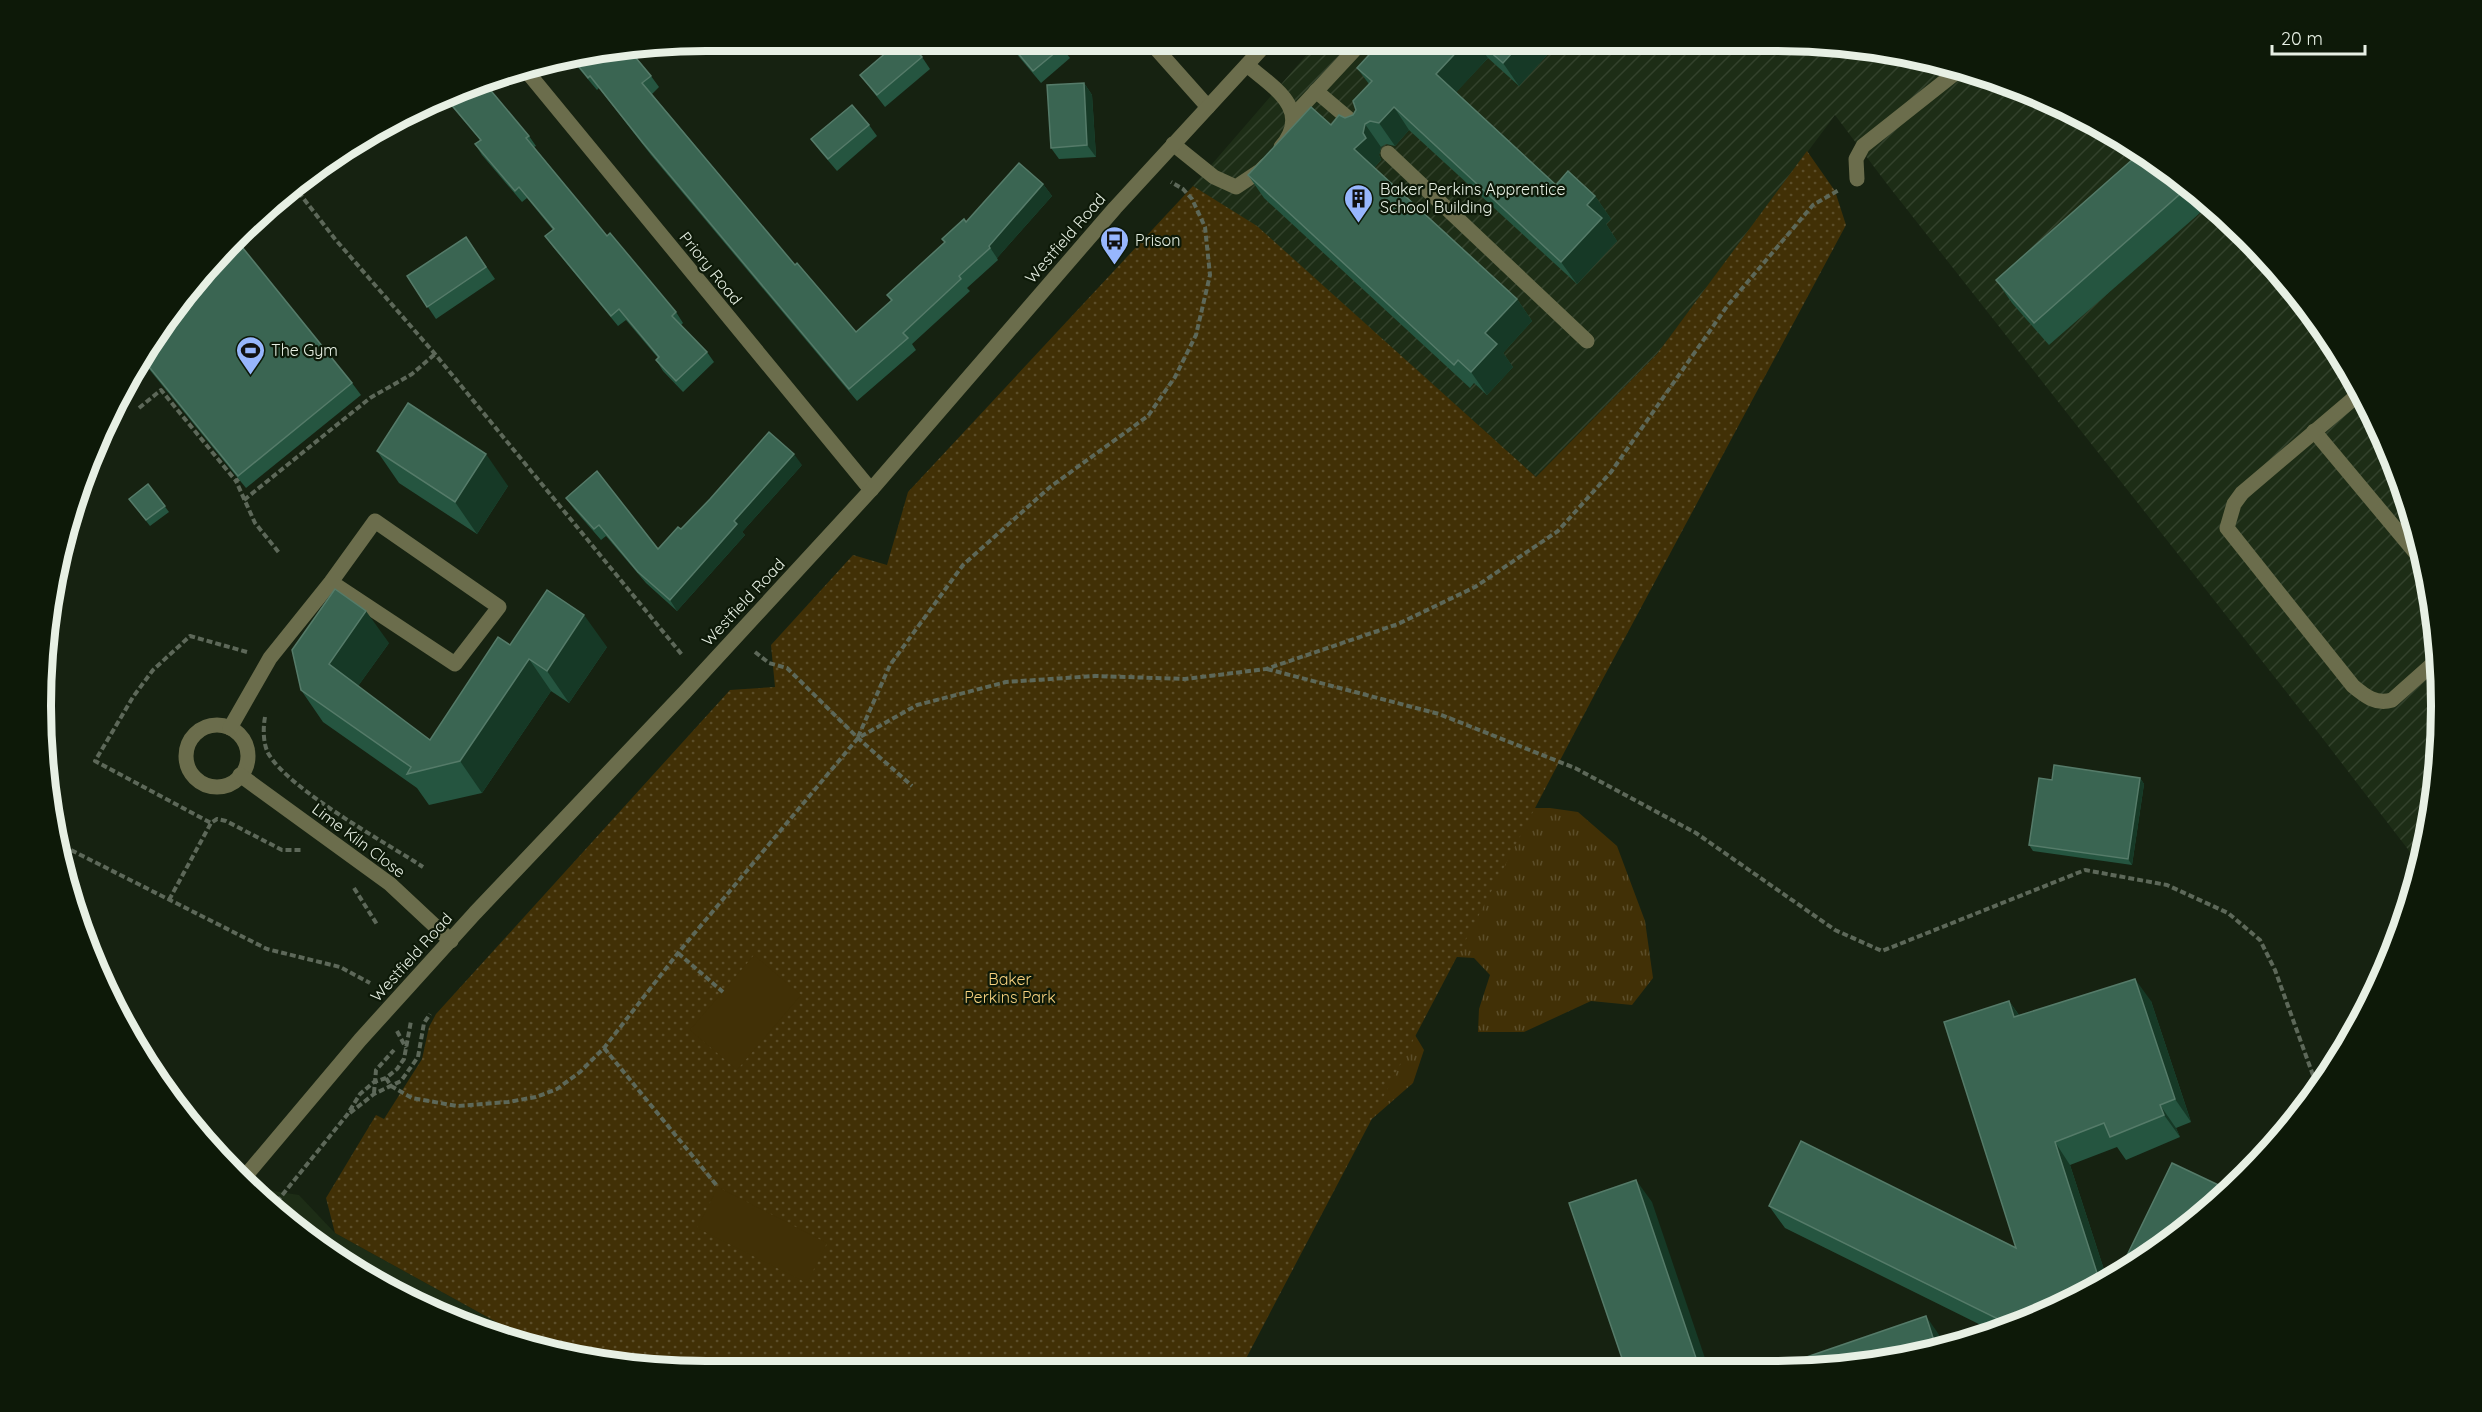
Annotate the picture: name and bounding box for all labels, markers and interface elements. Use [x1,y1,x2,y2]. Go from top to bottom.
scale bar [2272,18,2365,56]
text: 20 m [2281,27,2323,50]
place label: Baker Perkins Apprentice School Building [1380,179,1566,217]
building icon: Baker Perkins Apprentice School Building [1343,182,1375,224]
street label: Westfield Road [1020,189,1110,287]
bus stop icon: Prison [1098,224,1130,266]
street label: Priory Road [676,227,746,309]
place label: Prison [1135,230,1181,250]
sports icon: The Gym [234,334,266,376]
place label: The Gym [271,340,338,360]
street label: Westfield Road [697,554,789,650]
street label: Lime Kiln Close [308,798,410,882]
street label: Westfield Road [366,908,456,1006]
park label: Baker Perkins Park [964,969,1056,1007]

